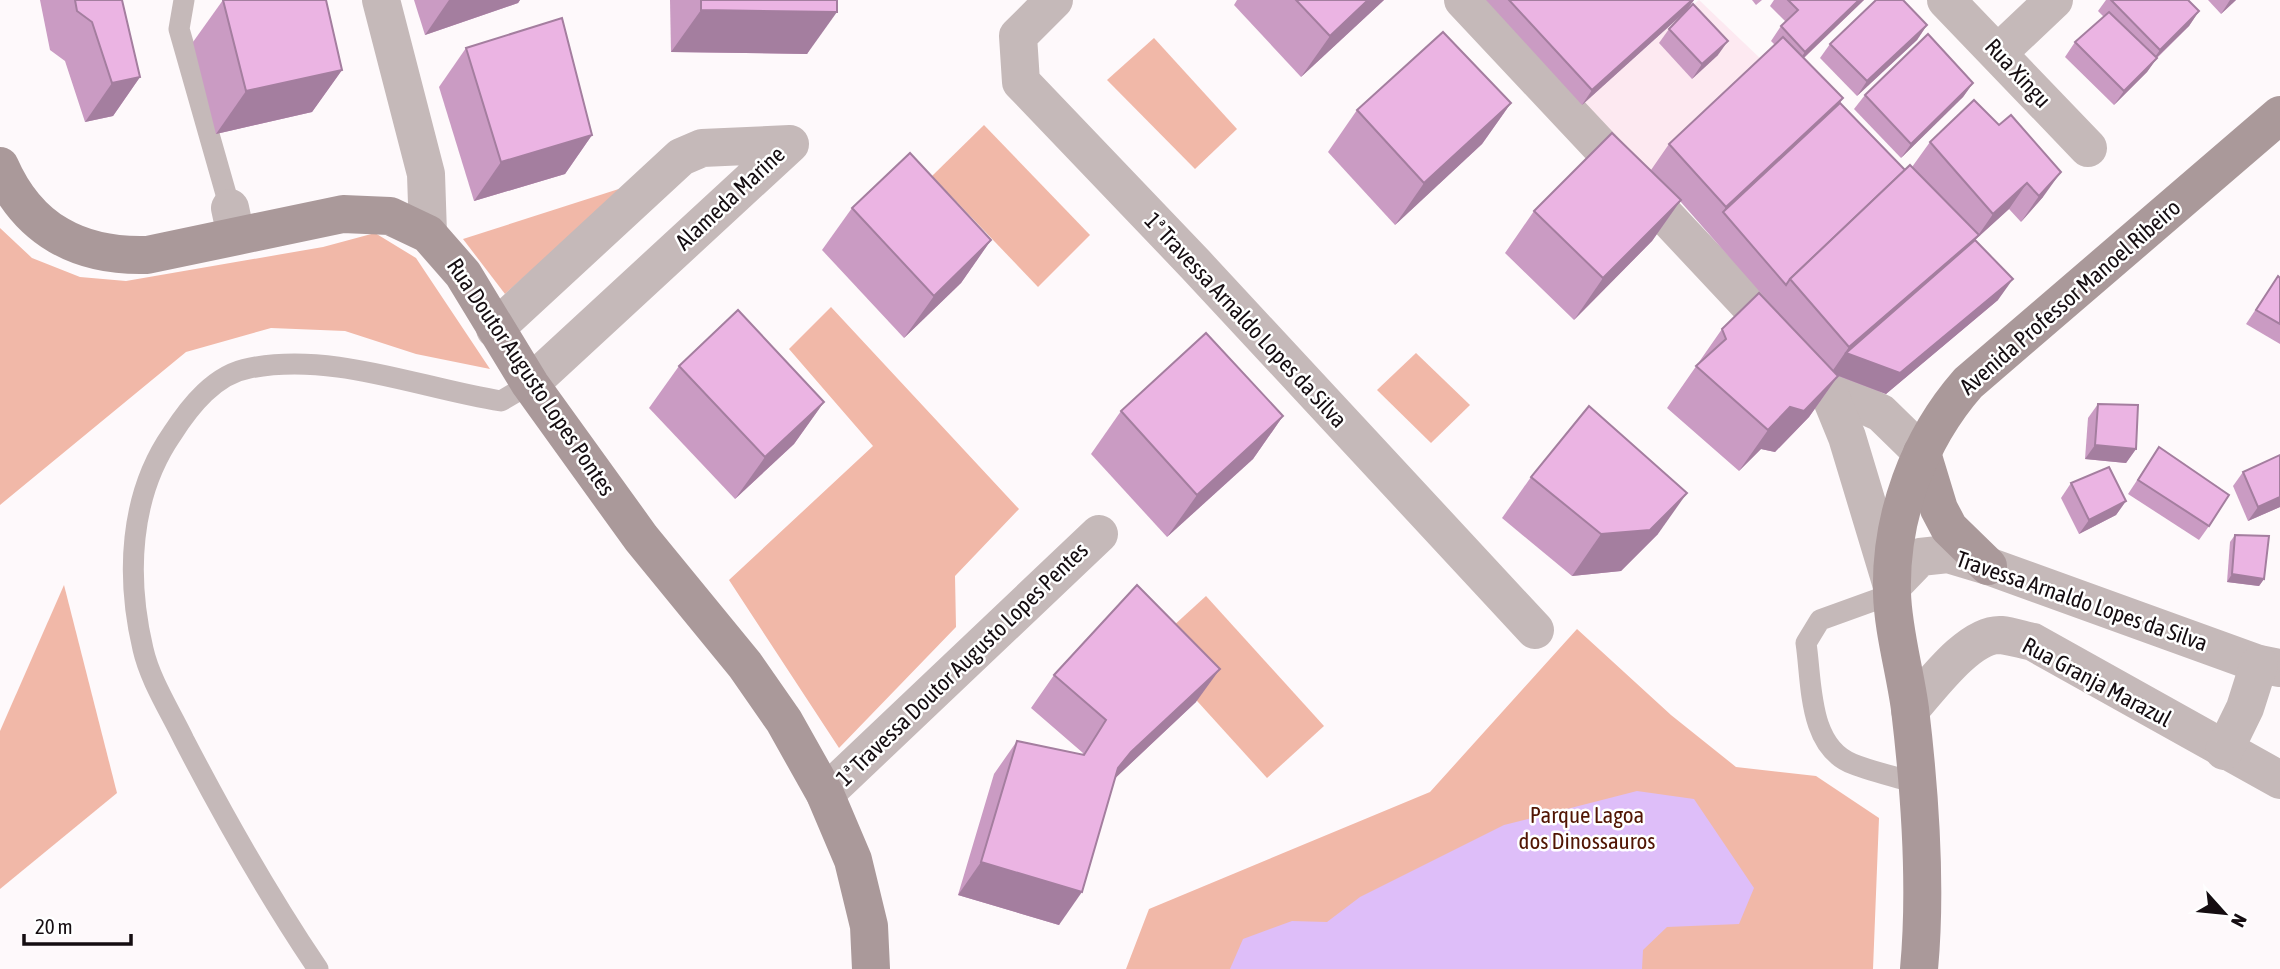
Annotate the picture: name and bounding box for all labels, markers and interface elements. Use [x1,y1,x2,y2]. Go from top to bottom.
street label: Rua Xingu [1980,33,2056,113]
street label: Alameda Marine [670,141,790,255]
street label: Avenida Professor Manoel Ribeiro [1954,194,2186,400]
street label: 1ª Travessa Arnaldo Lopes da Silva [1140,207,1352,433]
street label: Rua Doutor Augusto Lopes Pontes [442,253,620,501]
street label: 1ª Travessa Doutor Augusto Lopes Pentes [831,537,1093,791]
street label: Travessa Arnaldo Lopes da Silva [1953,546,2211,656]
street label: Rua Granja Marazul [2018,632,2176,732]
park label: Parque Lagoa dos Dinossauros [1519,802,1655,854]
north arrow [2189,878,2259,948]
scale bar [24,902,131,946]
text: N [2227,911,2251,931]
text: 20 m [35,914,73,938]

